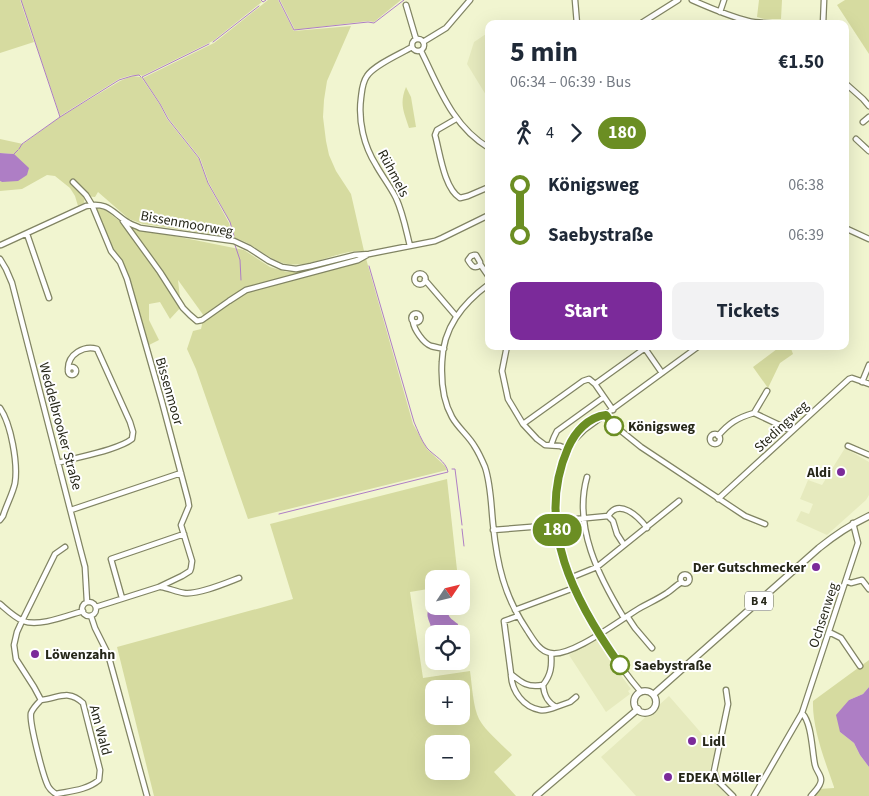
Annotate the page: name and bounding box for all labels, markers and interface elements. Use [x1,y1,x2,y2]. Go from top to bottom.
text: 5 min [510,32,578,72]
text: €1.50 [778,49,824,76]
text: 06:34 – 06:39 · Bus [510,71,631,93]
icon: walk [510,119,538,147]
icon: forward [562,119,590,147]
text: 180 [608,120,636,145]
text: 4 [546,122,554,144]
street label: Rühmels [372,146,414,201]
text: Königsweg [548,172,639,199]
text: 06:38 [788,174,824,196]
street label: Bissenmoorweg [139,206,235,242]
text: Saebystraße [548,222,653,249]
text: 06:39 [788,224,824,246]
button: Start [510,282,662,340]
button: Tickets [672,282,824,340]
street label: Bissenmoor [150,355,188,428]
street label: Weddelbrooker Straße [33,360,87,492]
street label: Stedingweg [750,396,814,457]
marker: Königsweg [604,416,624,436]
place label: Königsweg [628,417,696,437]
place label: Aldi [806,463,831,483]
marker: Aldi [835,466,847,478]
line badge: 180 [528,514,586,546]
text: 180 [543,517,571,542]
place label: Der Gutschmecker [693,558,806,578]
marker: Der Gutschmecker [810,561,822,573]
north arrow [425,570,470,615]
map controls [425,570,470,780]
street label: Ochsenweg [804,580,844,651]
road number: B 4 [745,592,773,610]
button: locate [425,625,470,670]
place label: Löwenzahn [45,645,115,665]
marker: Löwenzahn [29,648,41,660]
marker: Saebystraße [610,655,630,675]
place label: Saebystraße [634,656,712,676]
button: + [425,680,470,725]
street label: Am Wald [84,703,116,758]
place label: Lidl [702,732,725,752]
button: − [425,735,470,780]
marker: Lidl [686,735,698,747]
place label: EDEKA Möller [678,768,761,788]
marker: EDEKA Möller [662,771,674,783]

